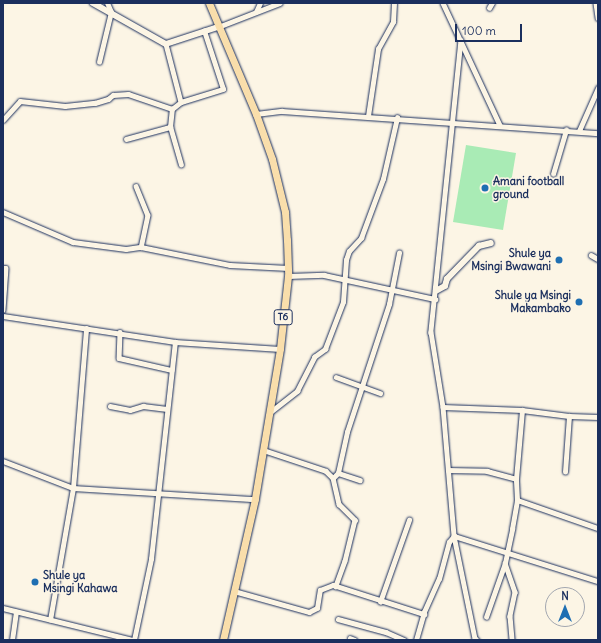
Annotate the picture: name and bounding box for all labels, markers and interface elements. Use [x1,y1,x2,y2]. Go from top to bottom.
scale bar [457,16,524,42]
text: 100 m [462,23,496,38]
place label: Amani football ground [493,175,564,201]
marker: Amani football ground [480,183,490,193]
place label: Shule ya Msingi Bwawani [471,247,551,273]
marker: Shule ya Msingi Bwawani [554,255,564,265]
place label: Shule ya Msingi Makambako [495,289,571,315]
marker: Shule ya Msingi Makambako [574,297,584,307]
road number: T6 [273,309,293,325]
place label: Shule ya Msingi Kahawa [43,569,117,595]
marker: Shule ya Msingi Kahawa [30,577,40,587]
north arrow [545,587,585,627]
text: N [561,589,569,603]

